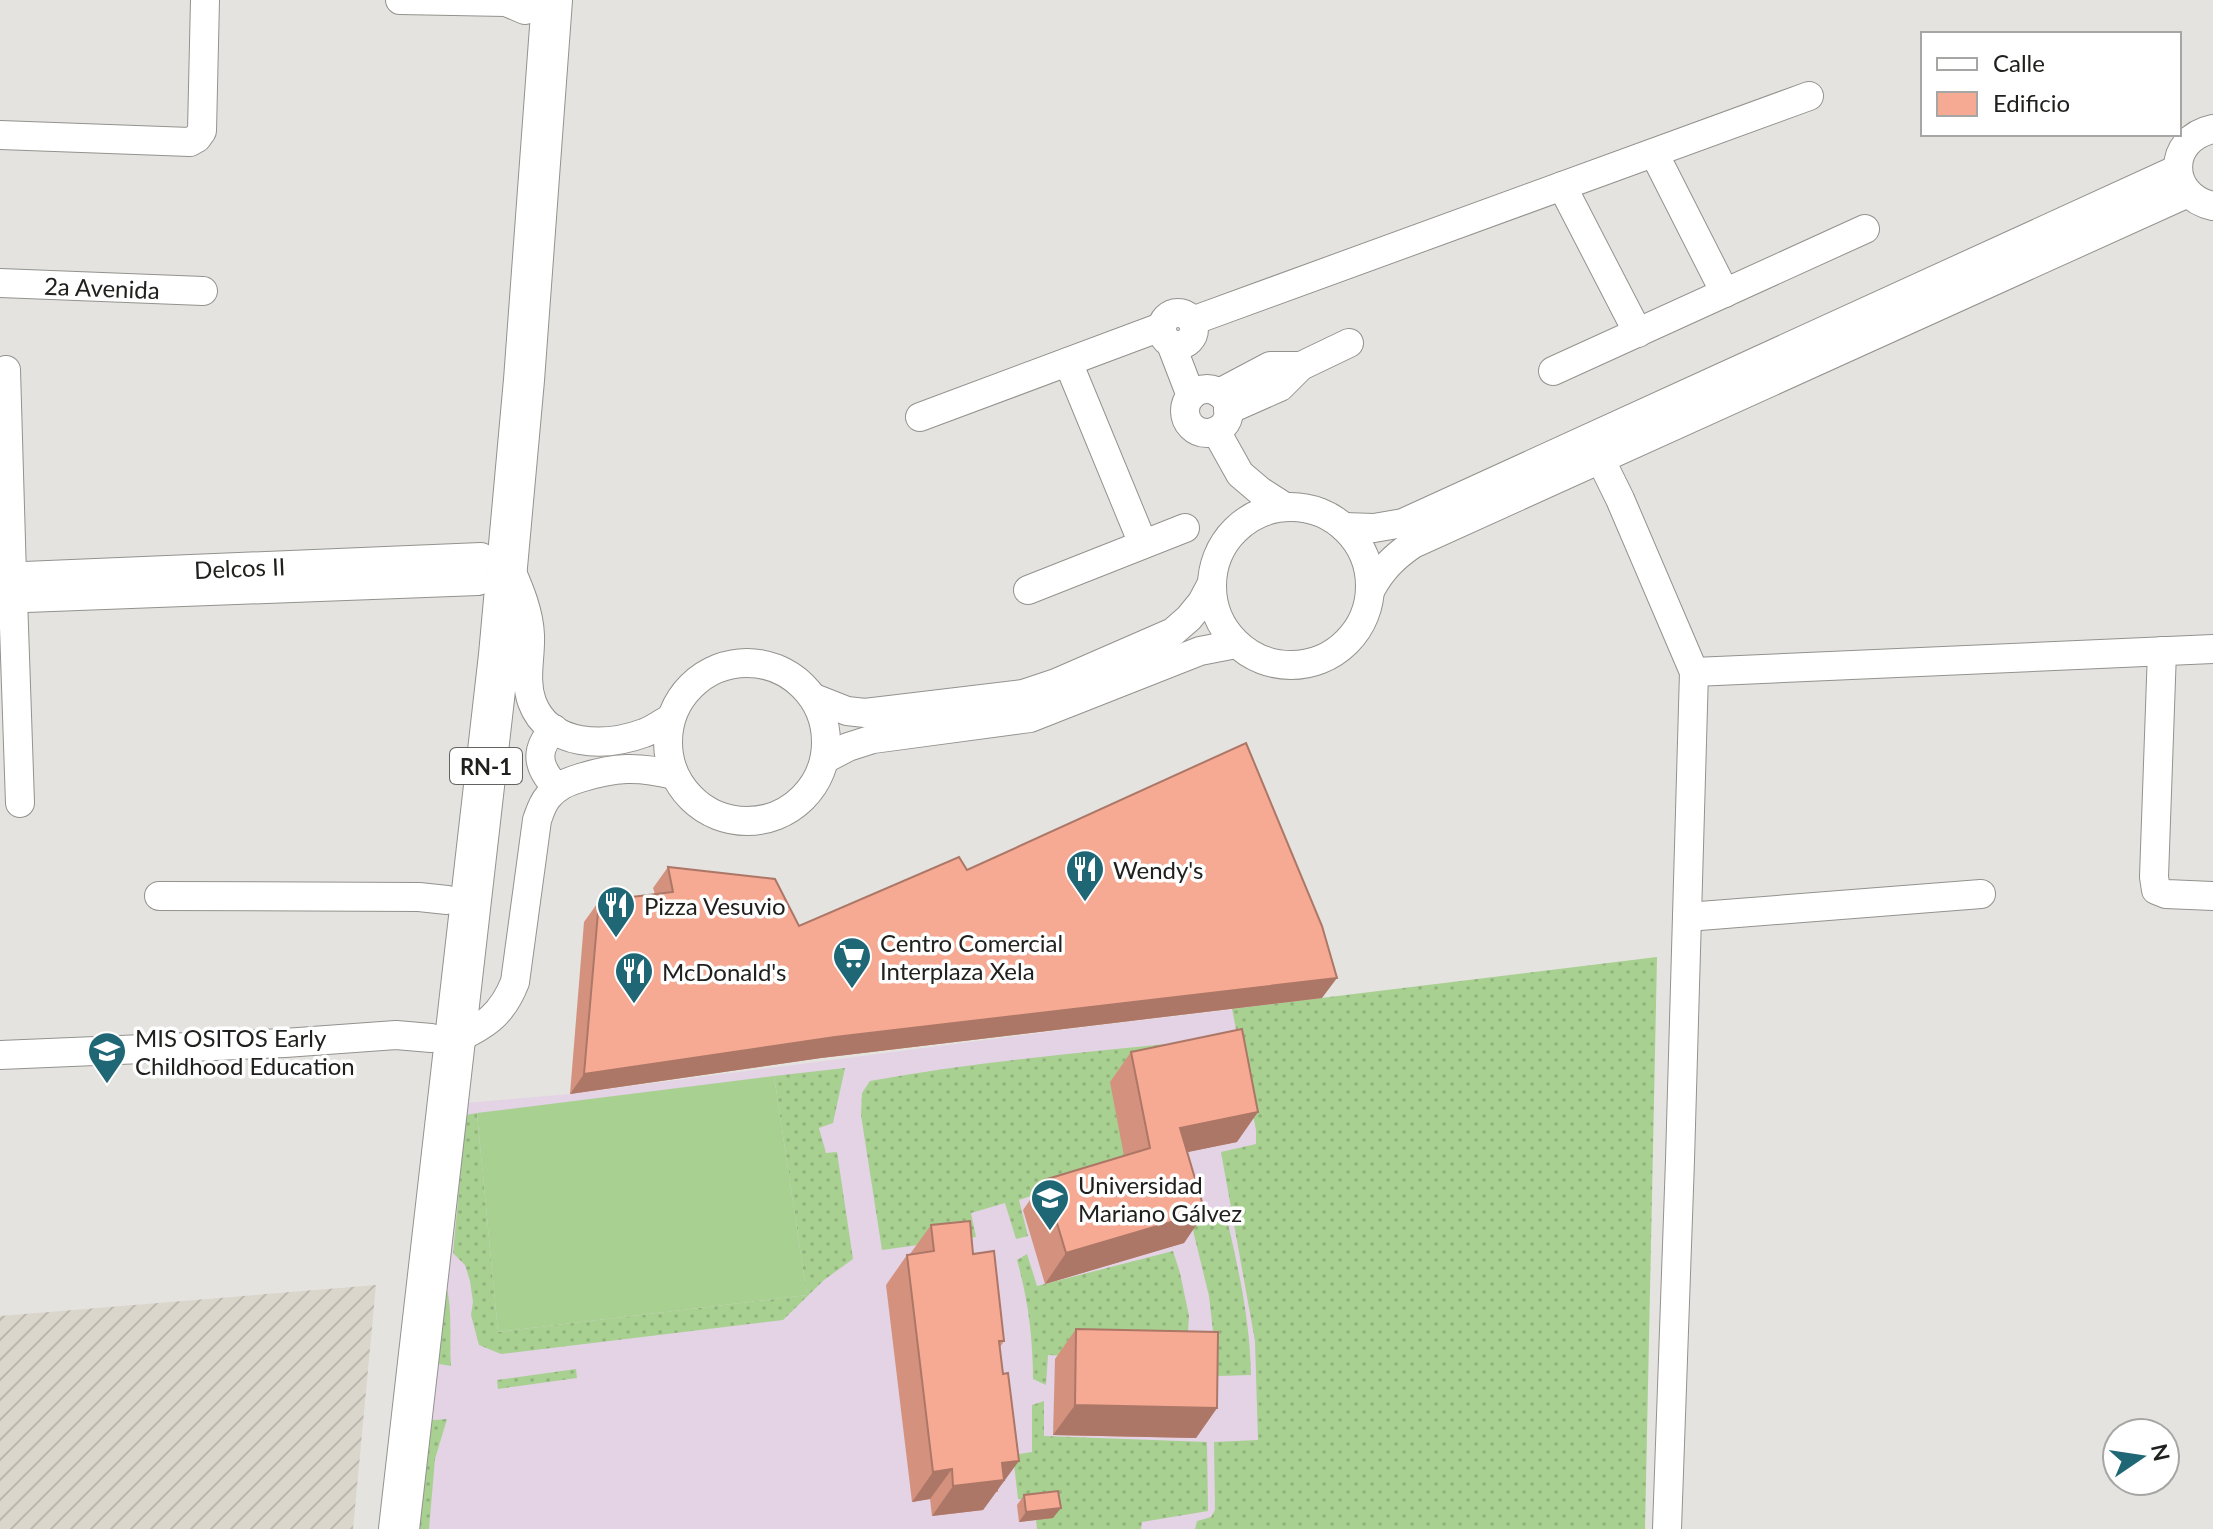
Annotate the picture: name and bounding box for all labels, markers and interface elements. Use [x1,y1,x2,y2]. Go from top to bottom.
legend [1921,32,2181,136]
text: Calle [1993,48,2045,77]
text: Edificio [1993,88,2070,117]
street label: 2a Avenida [43,270,160,304]
street label: Delcos II [194,551,286,583]
road number: RN-1 [450,748,522,784]
restaurant icon: Wendy's [1064,848,1106,903]
place label: Wendy's [1113,855,1203,884]
restaurant icon: Pizza Vesuvio [595,884,637,939]
place label: Pizza Vesuvio [644,891,786,920]
place label: Centro Comercial Interplaza Xela [880,928,1063,985]
supermarket icon: Centro Comercial Interplaza Xela [831,935,873,990]
restaurant icon: McDonald's [613,950,655,1005]
place label: McDonald's [662,957,786,986]
place label: MIS OSITOS Early Childhood Education [135,1023,355,1080]
school or university icon: MIS OSITOS Early Childhood Education [86,1030,128,1085]
place label: Universidad Mariano Gálvez [1078,1170,1242,1227]
school or university icon: Universidad Mariano Gálvez [1029,1177,1071,1232]
north arrow [2101,1417,2181,1497]
text: N [2146,1441,2176,1464]

